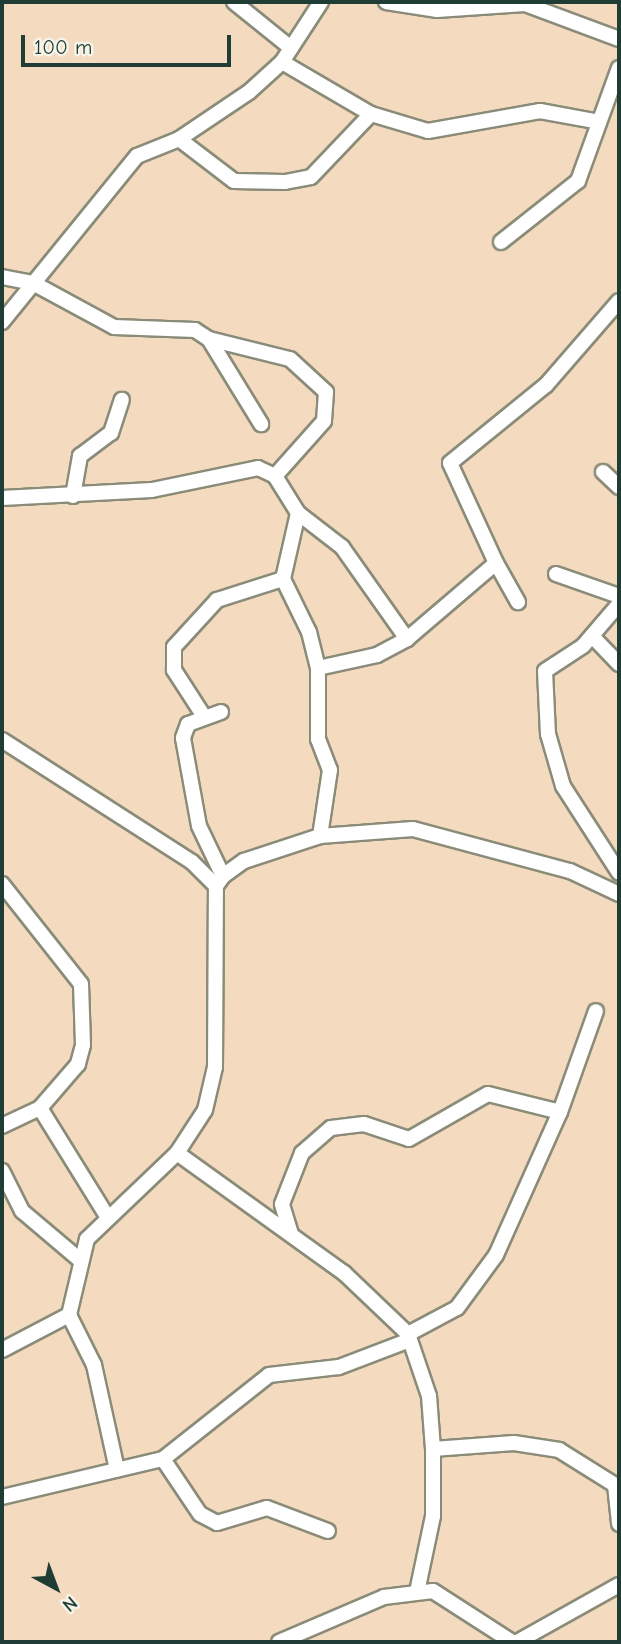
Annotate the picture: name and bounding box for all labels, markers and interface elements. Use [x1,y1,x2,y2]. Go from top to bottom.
scale bar [24,21,234,65]
text: 100 m [34,35,92,59]
north arrow [21,1553,91,1623]
text: N [58,1591,82,1616]

